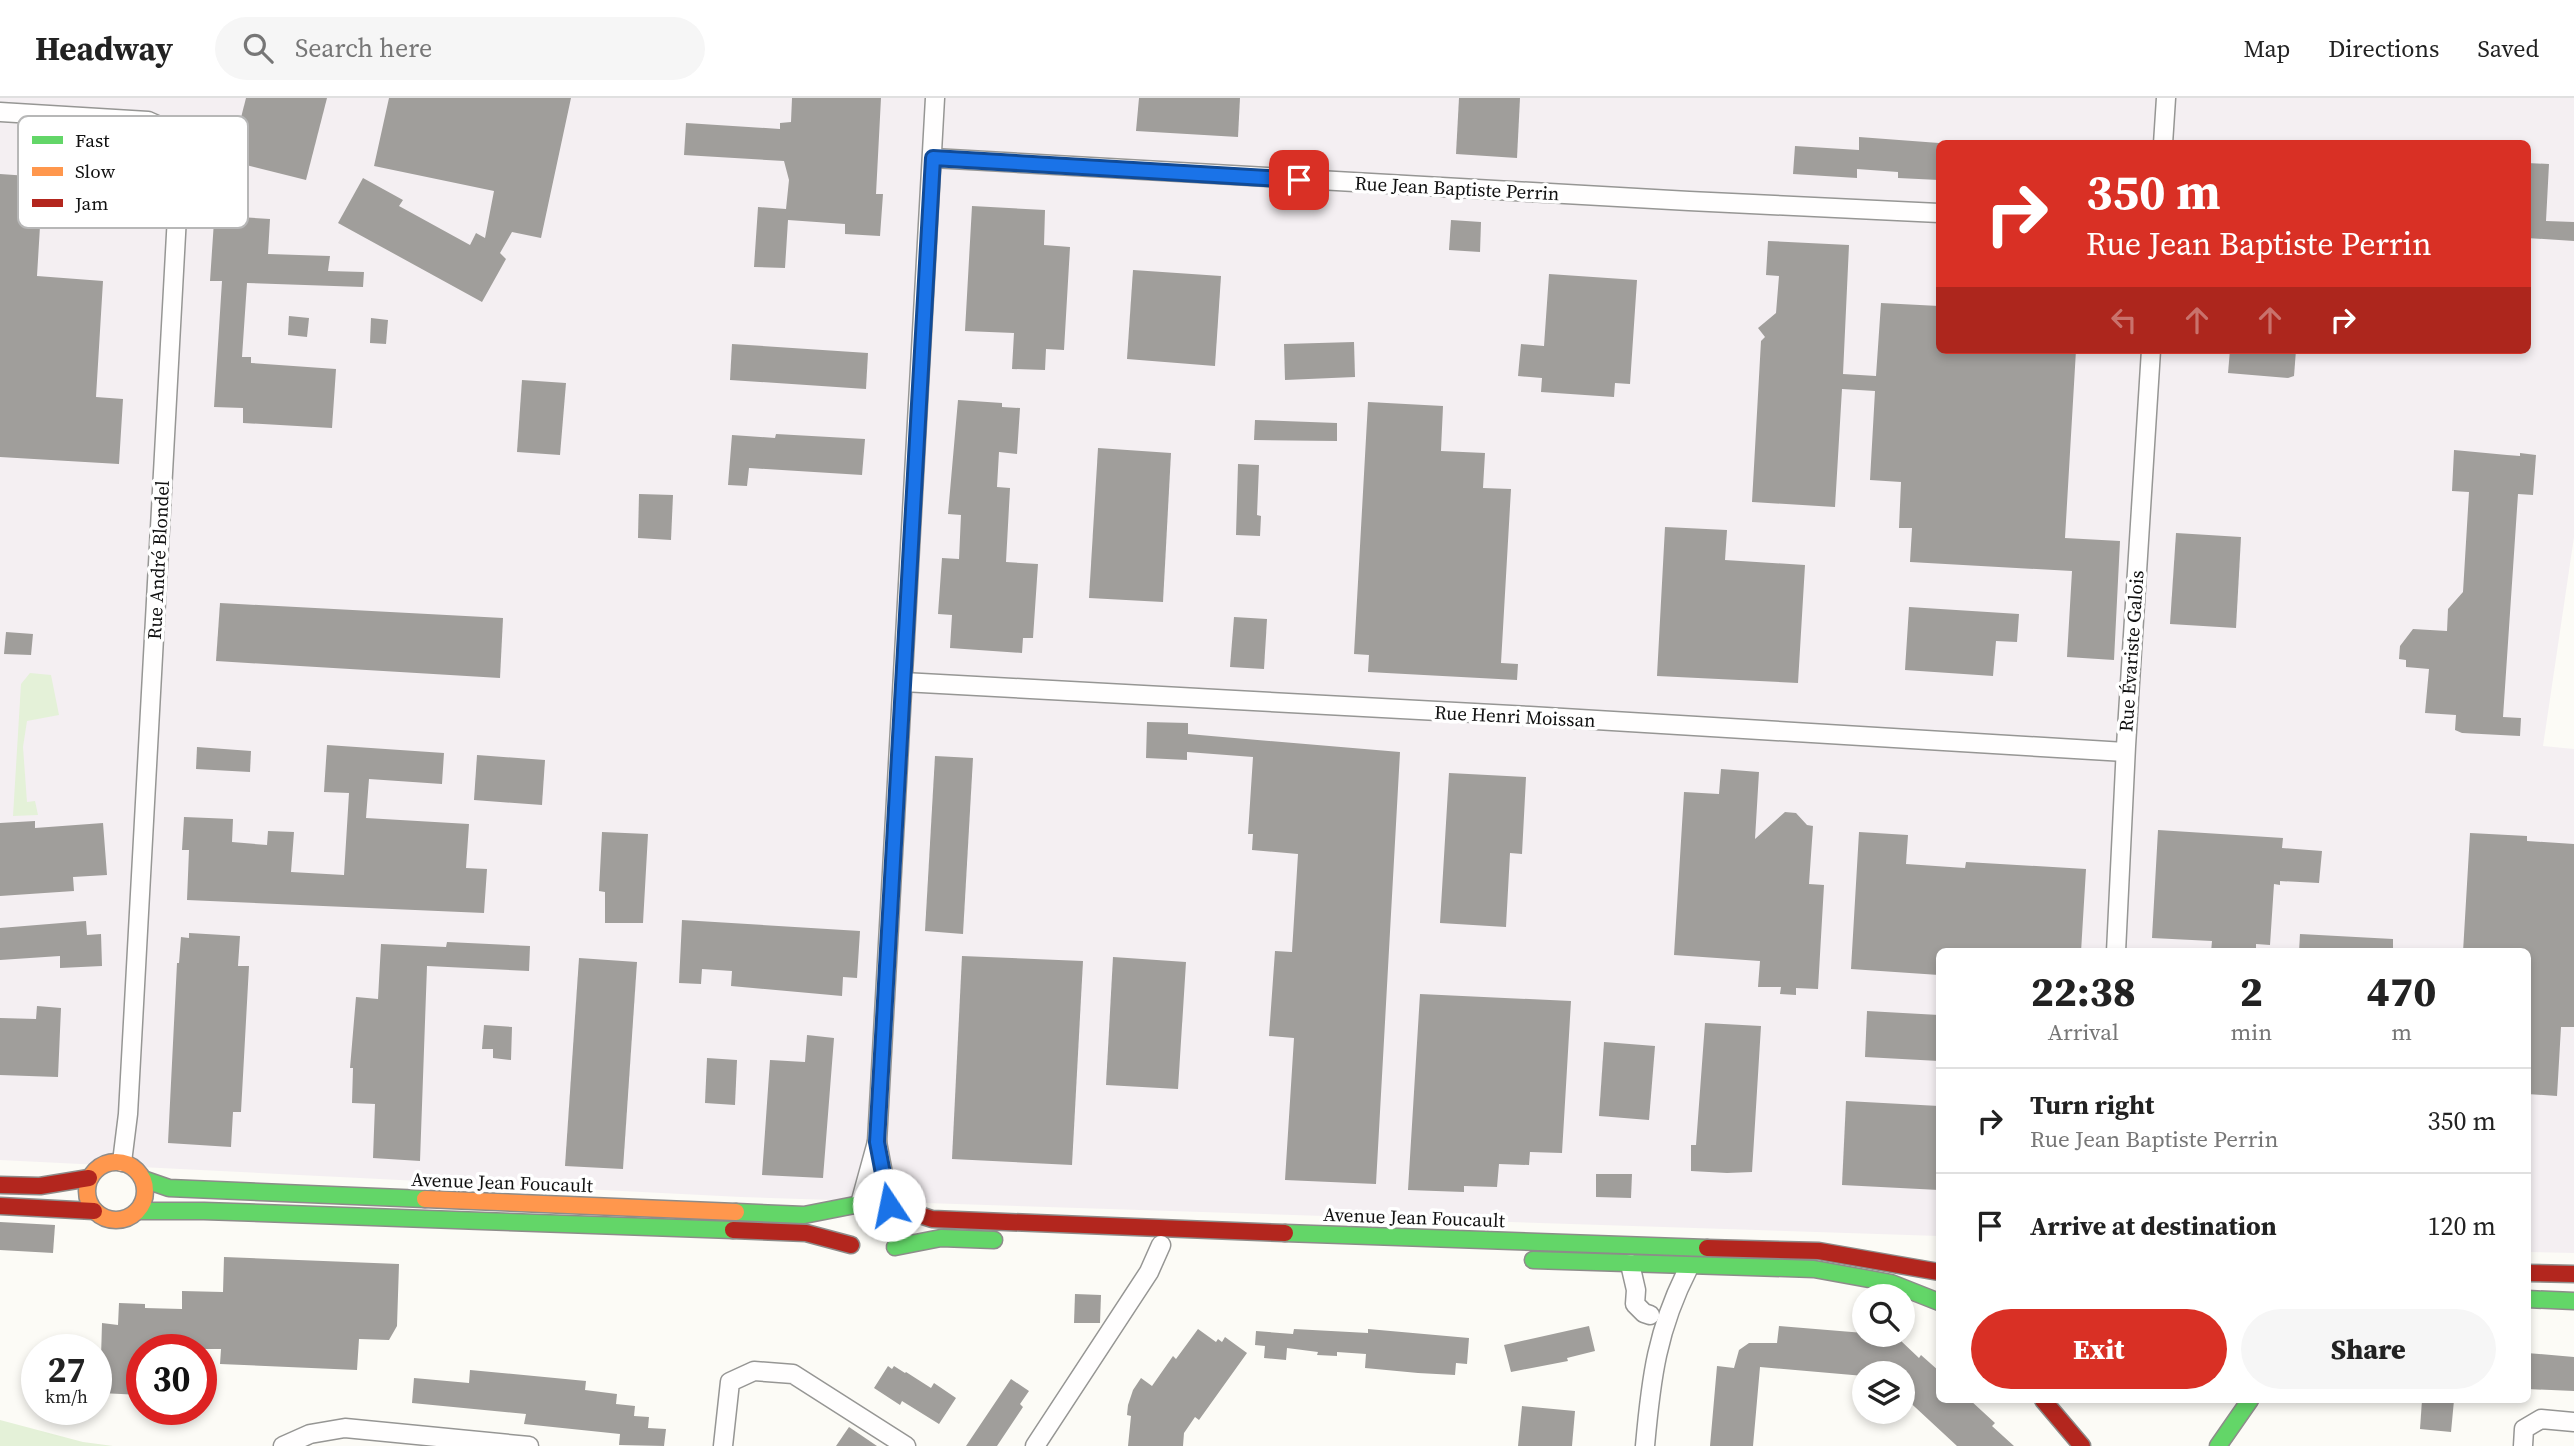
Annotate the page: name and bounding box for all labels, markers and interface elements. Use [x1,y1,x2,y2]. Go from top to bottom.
search box [215,17,705,80]
text: Headway [35,26,173,71]
icon: search [239,29,277,67]
text: Search here [295,30,432,66]
text: Map [2243,32,2290,65]
text: Directions [2328,32,2439,65]
text: Saved [2477,32,2539,65]
legend [18,116,248,228]
text: Fast [75,127,110,153]
pin [1269,150,1329,210]
text: Slow [75,158,116,184]
text: 350 m [2086,158,2221,225]
icon: arrive [1280,161,1318,199]
icon: right [1971,168,2062,259]
street label: Rue Jean Baptiste Perrin [1354,170,1560,206]
text: Jam [74,190,108,216]
text: Rue Jean Baptiste Perrin [2086,222,2432,266]
icon: left [2105,301,2143,339]
icon: ahead [2178,301,2216,339]
icon: ahead [2251,301,2289,339]
icon: right [2324,301,2362,339]
street label: Rue André Blondel [141,479,175,640]
street label: Rue Évariste Galois [2112,569,2150,733]
street label: Rue Henri Moissan [1434,699,1596,733]
text: 22:38 [2031,962,2136,1020]
text: 2 [2240,962,2263,1020]
text: 470 [2367,962,2436,1020]
text: Arrival [2048,1016,2119,1048]
text: min [2231,1016,2272,1048]
text: m [2391,1016,2412,1048]
text: Turn right [2030,1087,2154,1123]
icon: right [1971,1102,2009,1140]
text: 350 m [2428,1103,2496,1139]
text: Rue Jean Baptiste Perrin [2030,1123,2278,1155]
street label: Avenue Jean Foucault [411,1166,594,1198]
position arrow [852,1168,926,1242]
street label: Avenue Jean Foucault [1323,1201,1506,1233]
icon: arrive [1971,1207,2009,1245]
text: Arrive at destination [2030,1208,2277,1244]
text: 120 m [2428,1208,2496,1244]
map controls [1852,1284,1915,1424]
button: search [1852,1284,1915,1347]
button: Exit [1971,1309,2227,1389]
button: Share [2241,1309,2496,1389]
speed limit sign: 30 [126,1334,217,1425]
text: 27 [48,1346,85,1394]
button: layers [1852,1361,1915,1424]
text: km/h [45,1384,88,1409]

